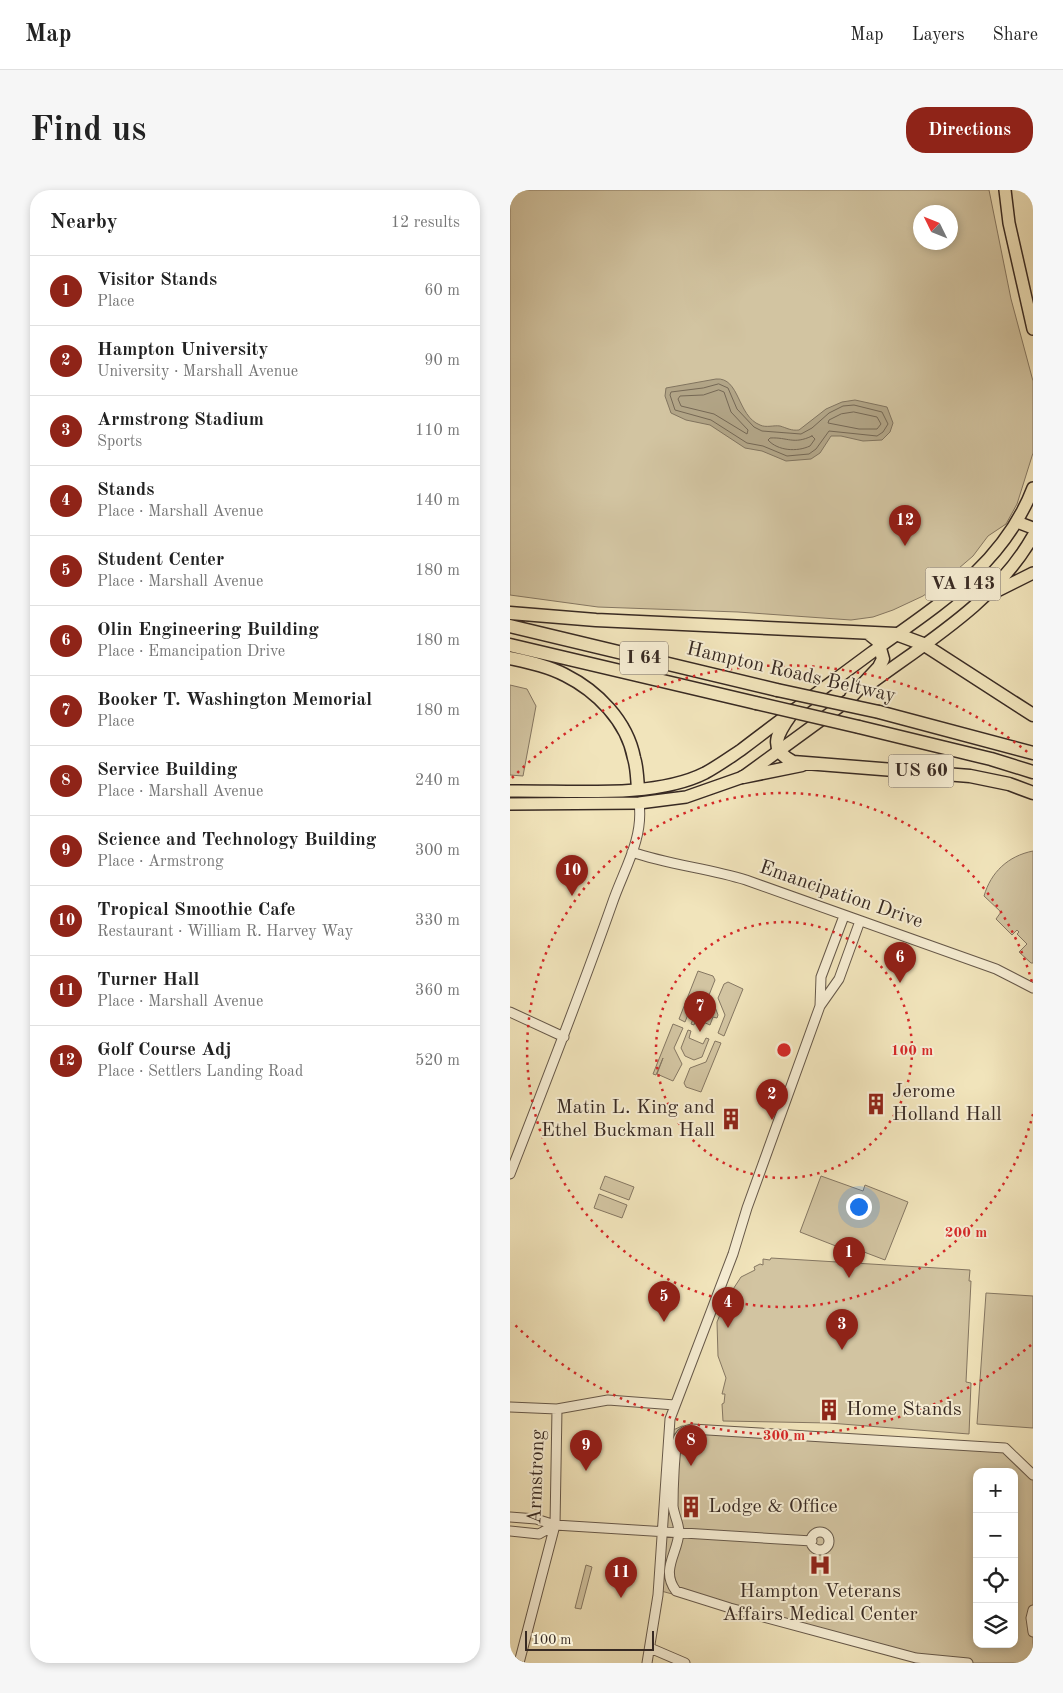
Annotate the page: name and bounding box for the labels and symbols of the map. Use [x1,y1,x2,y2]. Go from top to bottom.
north arrow [913,205,958,250]
pin: 12 [889,505,921,546]
road number: VA 143 [926,568,1000,600]
street label: Hampton Roads Beltway [684,639,898,707]
road number: I 64 [620,642,668,674]
road number: US 60 [888,754,954,788]
pin: 10 [556,855,588,896]
street label: Emancipation Drive [757,858,925,932]
pin: 6 [884,942,916,983]
pin: 7 [684,991,716,1032]
centre of rings [775,1041,793,1059]
text: 100 m [891,1044,933,1059]
pin: 2 [756,1079,788,1120]
place label: Jerome Holland Hall [892,1082,1002,1125]
building icon: Jerome Holland Hall [863,1091,889,1117]
place label: Matin L. King and Ethel Buckman Hall [541,1098,715,1141]
building icon: Matin L. King and Ethel Buckman Hall [718,1106,744,1132]
your location [846,1194,872,1220]
text: 200 m [945,1226,987,1241]
pin: 1 [833,1237,865,1278]
pin: 5 [648,1281,680,1322]
pin: 4 [712,1287,744,1328]
pin: 3 [826,1309,858,1350]
building icon: Home Stands [816,1397,842,1423]
place label: Home Stands [846,1400,962,1420]
pin: 8 [675,1425,707,1466]
street label: Armstrong [525,1429,549,1525]
text: 300 m [763,1429,805,1444]
pin: 9 [570,1430,602,1471]
building icon: Lodge & Office [678,1494,704,1520]
place label: Lodge & Office [708,1497,838,1517]
hospital icon: Hampton Veterans Affairs Medical Center [807,1552,833,1578]
pin: 11 [605,1557,637,1598]
place label: Hampton Veterans Affairs Medical Center [722,1582,918,1625]
scale bar [525,1628,654,1651]

